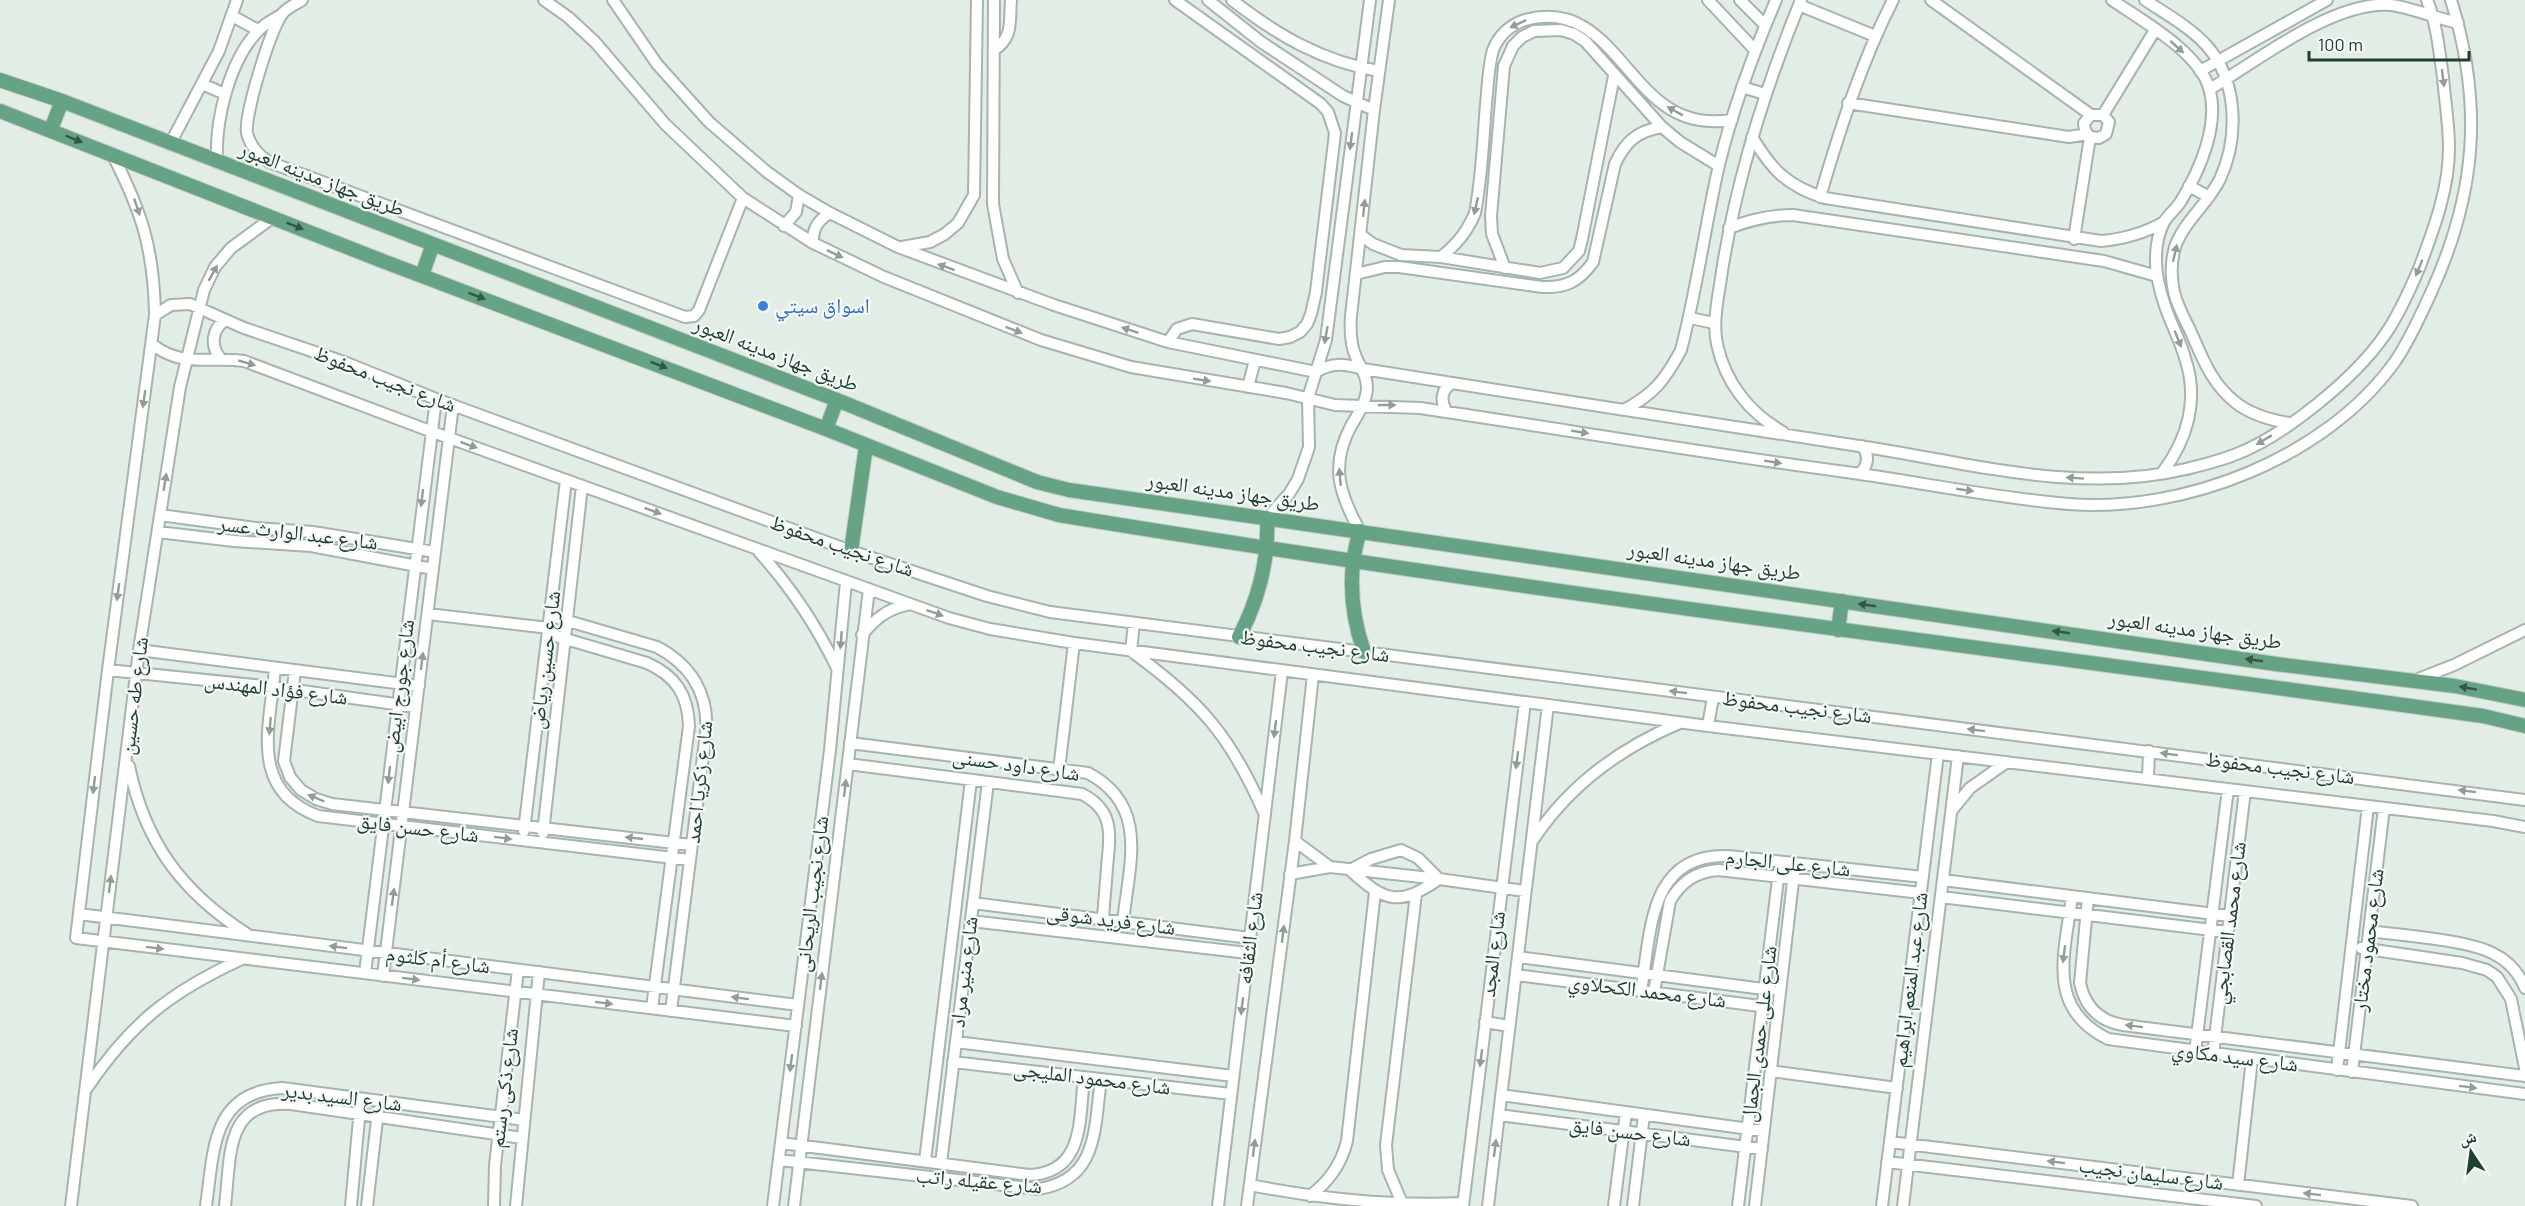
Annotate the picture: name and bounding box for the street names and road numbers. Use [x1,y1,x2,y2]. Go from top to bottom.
street label: طريق جهاز مدينه العبور [235,134,409,222]
street label: طريق جهاز مدينه العبور [689,309,863,397]
street label: شارع نجيب محفوظ [310,339,460,418]
street label: طريق جهاز مدينه العبور [1144,466,1322,517]
street label: شارع نجيب محفوظ [767,508,918,583]
street label: شارع عبد الوارث عسر [216,509,380,556]
street label: طريق جهاز مدينه العبور [1625,535,1803,586]
street label: شارع حسين رياض [523,589,566,731]
street label: طريق جهاز مدينه العبور [2106,604,2284,655]
street label: شارع جورج ابيض [377,618,420,754]
street label: شارع نجيب محفوظ [1239,623,1391,668]
street label: شارع طه حسين [113,635,154,757]
street label: شارع فؤاد المهندس [203,666,349,711]
street label: شارع نجيب محفوظ [1721,684,1873,729]
street label: شارع زكريا احمد [679,719,718,845]
street label: شارع داود حسنى [951,742,1082,787]
street label: شارع نجيب محفوظ [2204,745,2356,790]
street label: شارع حسن فايق [356,807,481,848]
street label: شارع نجيب الريحانى [789,814,834,974]
street label: شارع محمد القصابجي [2205,840,2255,1006]
street label: شارع على الجارم [1724,843,1852,883]
street label: شارع محمود مختار [2345,867,2390,1014]
street label: شارع الثقافه [1230,890,1269,986]
street label: شارع عبد المنعم ابراهيم [1885,891,1935,1069]
street label: شارع فريد شوقى [1045,898,1177,941]
street label: شارع المجد [1474,910,1511,998]
street label: شارع منير مراد [943,915,984,1029]
street label: شارع أم كلثوم [384,940,492,980]
street label: شارع على حمدى الجمال [1734,944,1783,1124]
street label: شارع محمد الكحلاوي [1566,967,1728,1017]
street label: شارع ذكى رستم [483,1026,525,1150]
street label: شارع سيد مكاوي [2170,1035,2300,1081]
street label: شارع محمود المليجى [1012,1054,1172,1101]
street label: شارع السيد بدير [280,1076,404,1117]
street label: شارع حسن فايق [1568,1111,1693,1152]
street label: شارع سليمان نجيب [2077,1151,2225,1196]
street label: شارع عقيله راتب [915,1162,1043,1199]

